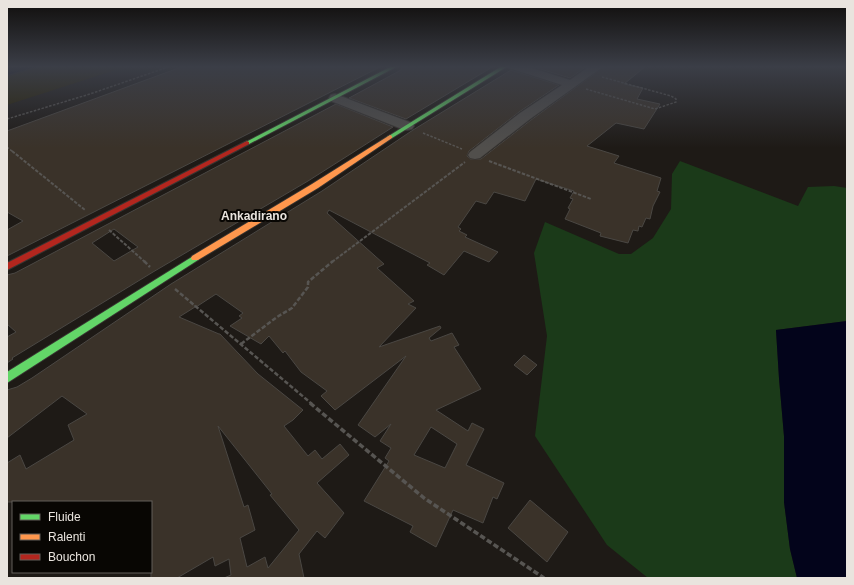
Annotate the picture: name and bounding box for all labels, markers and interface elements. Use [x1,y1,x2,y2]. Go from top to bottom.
district label: Ankadirano [221,209,287,223]
legend [12,501,152,573]
text: Fluide [48,510,81,524]
text: Ralenti [48,530,85,544]
text: Bouchon [48,550,95,564]

